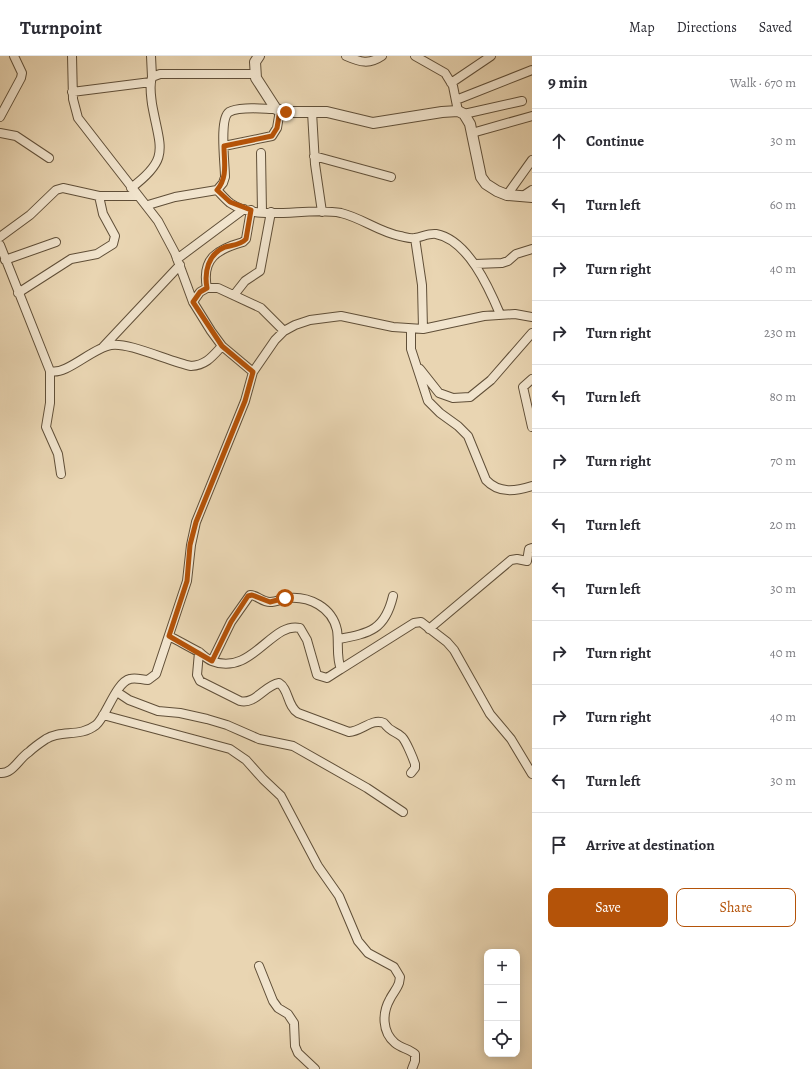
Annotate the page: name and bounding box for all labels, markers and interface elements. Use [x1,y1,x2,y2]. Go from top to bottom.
text: Turnpoint [20,15,102,41]
text: Map [629,18,655,37]
text: Directions [677,18,737,37]
text: Saved [759,18,792,37]
text: 9 min [548,71,588,94]
text: Walk · 670 m [730,74,796,91]
route end [277,103,295,121]
icon: ahead [548,130,570,152]
text: Continue [586,131,644,151]
text: 30 m [770,132,796,149]
icon: left [548,194,570,216]
text: Turn left [586,195,641,215]
text: 60 m [770,196,796,213]
icon: right [548,258,570,280]
text: Turn right [586,259,651,279]
text: 40 m [770,260,796,277]
icon: right [548,322,570,344]
text: Turn right [586,323,651,343]
text: 230 m [764,324,796,341]
icon: left [548,386,570,408]
text: Turn left [586,387,641,407]
text: 80 m [769,388,796,405]
icon: right [548,450,570,472]
text: Turn right [586,451,651,471]
text: 70 m [770,452,796,469]
icon: left [548,514,570,536]
text: Turn left [586,515,641,535]
text: 20 m [770,516,796,533]
icon: left [548,578,570,600]
text: Turn left [586,579,641,599]
text: 30 m [770,580,796,597]
route start [276,589,294,607]
icon: right [548,642,570,664]
text: Turn right [586,643,651,663]
text: 40 m [770,644,796,661]
icon: right [548,706,570,728]
text: Turn right [586,707,651,727]
text: 40 m [770,708,796,725]
icon: left [548,770,570,792]
text: Turn left [586,771,641,791]
text: 30 m [770,772,796,789]
icon: arrive [548,834,570,856]
text: Arrive at destination [586,835,715,855]
button: Save [548,888,668,927]
button: Share [676,888,796,927]
map controls [484,949,520,1057]
button: + [484,949,520,985]
button: − [484,985,520,1021]
button: locate [484,1021,520,1057]

